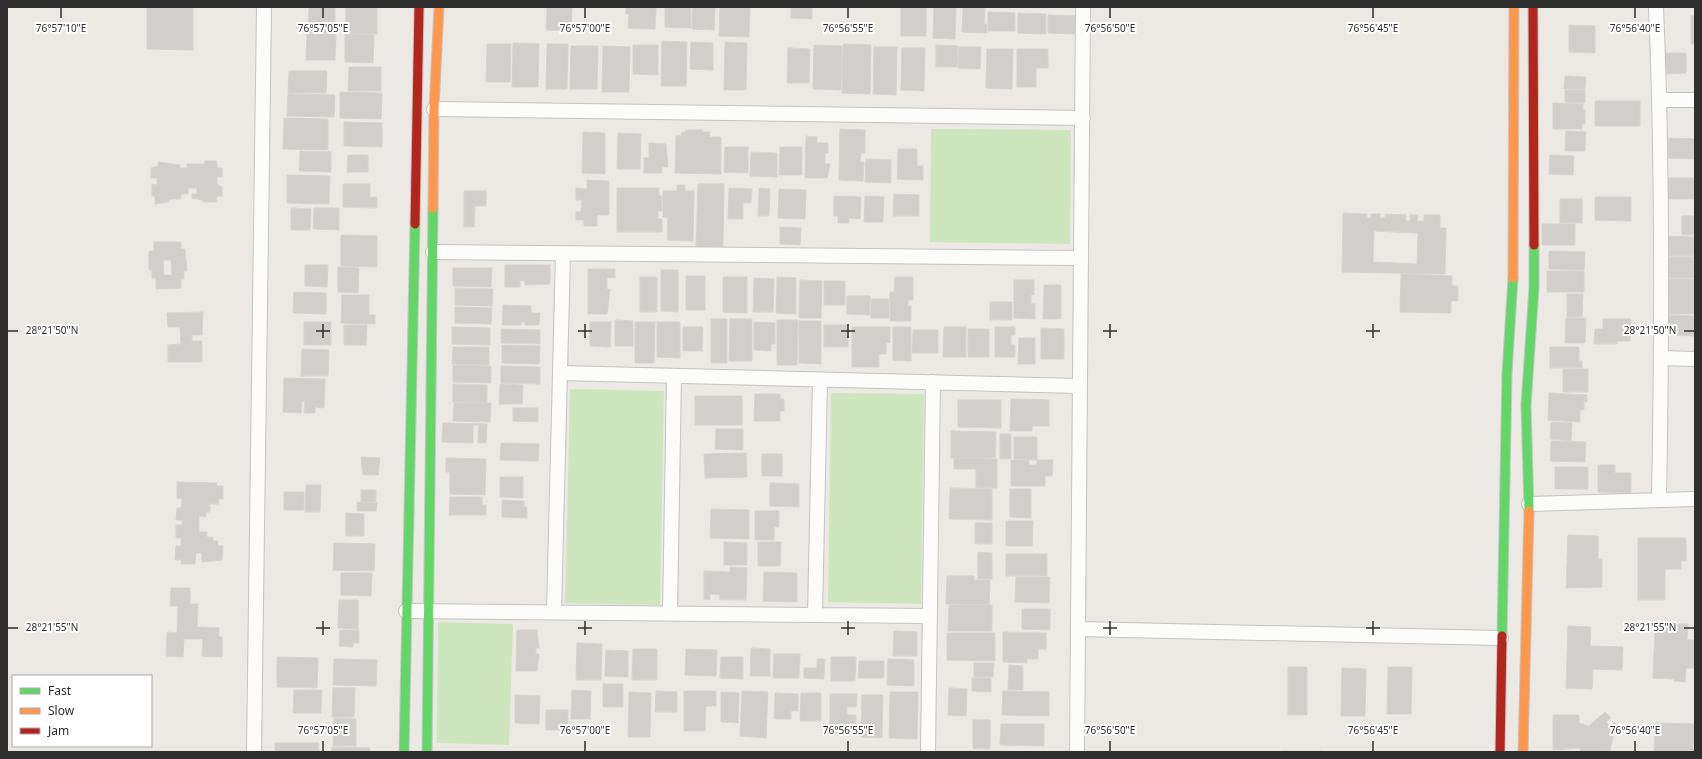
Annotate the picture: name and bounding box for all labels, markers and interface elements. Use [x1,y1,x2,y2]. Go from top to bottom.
text: 76°57'10"E [36,21,86,35]
text: 76°57'05"E [298,21,348,35]
text: 76°57'00"E [560,21,610,35]
text: 76°56'55"E [823,21,873,35]
text: 76°56'50"E [1085,21,1135,35]
text: 76°56'45"E [1348,21,1398,35]
text: 76°56'40"E [1610,21,1660,35]
text: 28°21'50"N [26,323,78,337]
text: 28°21'50"N [1624,323,1676,337]
text: 28°21'55"N [26,620,78,634]
text: 28°21'55"N [1624,620,1676,634]
legend [12,675,152,747]
text: Fast [48,682,72,699]
text: Slow [48,702,75,719]
text: Jam [47,722,69,739]
text: 76°57'05"E [298,723,348,737]
text: 76°57'00"E [560,723,610,737]
text: 76°56'55"E [823,723,873,737]
text: 76°56'50"E [1085,723,1135,737]
text: 76°56'45"E [1348,723,1398,737]
text: 76°56'40"E [1610,723,1660,737]

